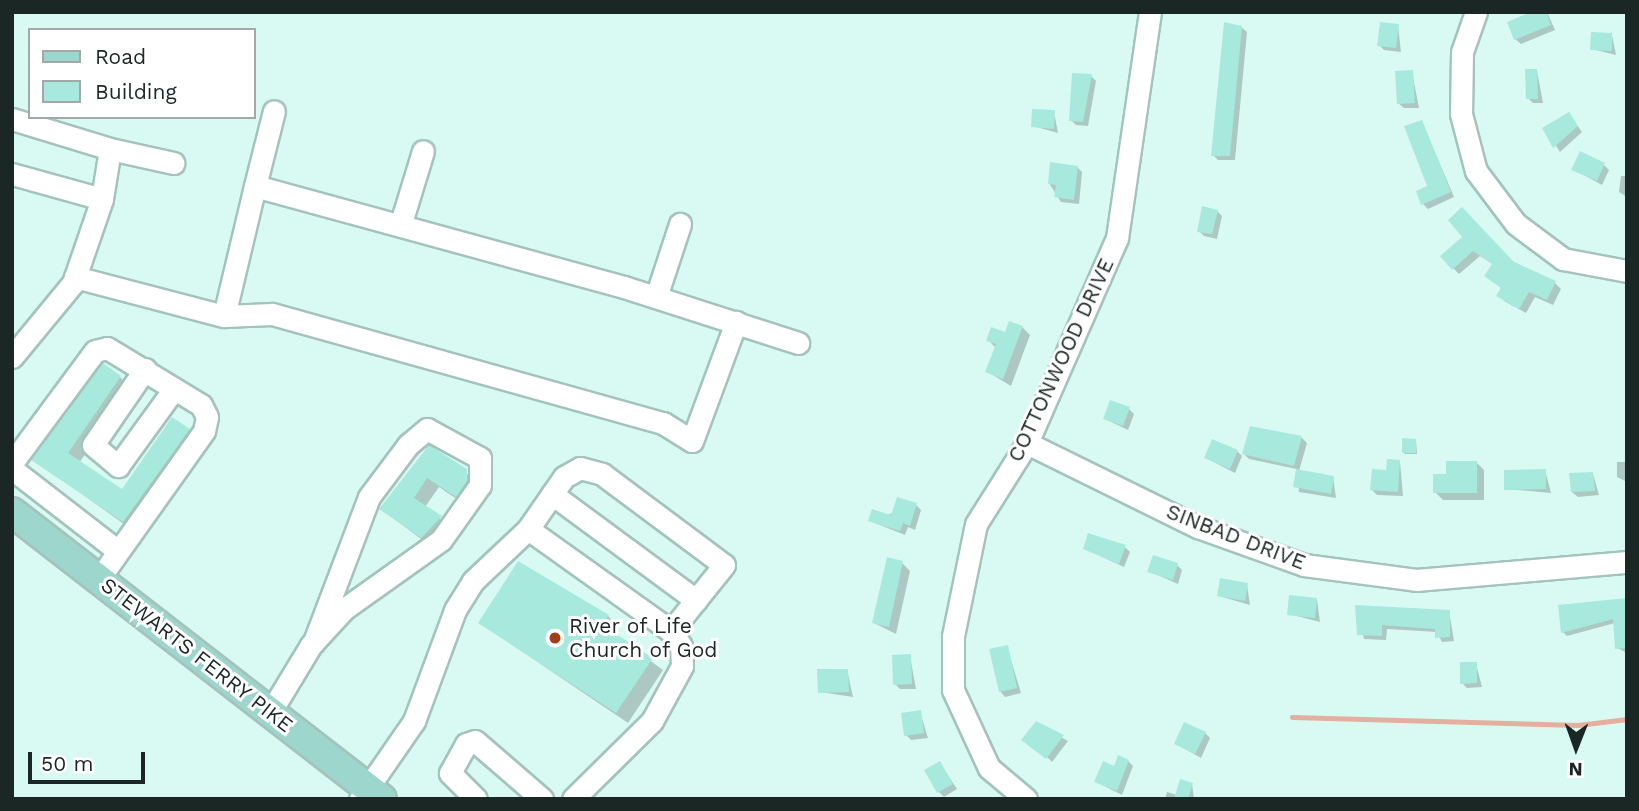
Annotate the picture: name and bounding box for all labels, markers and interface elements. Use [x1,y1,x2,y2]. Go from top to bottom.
legend [28,28,256,119]
text: Road [95,44,146,69]
text: Building [95,79,177,104]
street label: COTTONWOOD DRIVE [1003,254,1119,466]
street label: SINBAD DRIVE [1163,499,1309,575]
street label: STEWARTS FERRY PIKE [96,572,298,738]
place label: River of Life Church of God [569,613,718,663]
marker: River of Life Church of God [547,630,563,646]
north arrow [1541,713,1611,783]
scale bar [32,738,149,782]
text: 50 m [41,751,93,776]
text: N [1568,758,1583,781]

